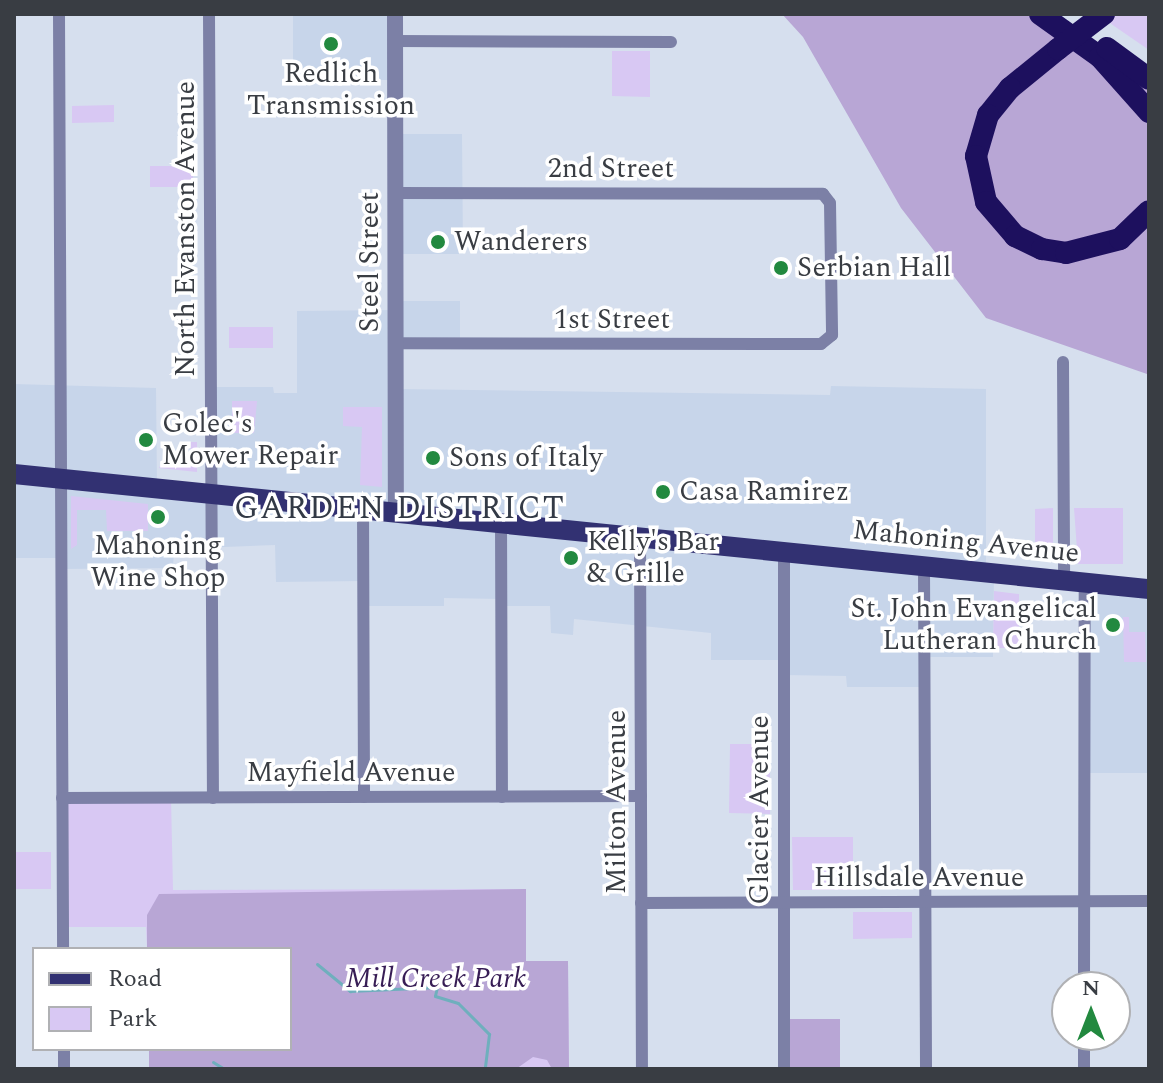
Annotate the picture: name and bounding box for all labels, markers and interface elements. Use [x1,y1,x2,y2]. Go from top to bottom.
marker: Redlich Transmission [322,35,340,53]
place label: Redlich Transmission [247,57,415,123]
street label: North Evanston Avenue [169,81,203,377]
street label: 2nd Street [548,152,674,186]
street label: Steel Street [353,192,387,332]
place label: Wanderers [454,225,588,259]
marker: Wanderers [429,233,447,251]
place label: Serbian Hall [797,251,951,285]
marker: Serbian Hall [772,259,790,277]
street label: 1st Street [554,303,670,337]
place label: Golec's Mower Repair [162,407,338,473]
marker: Golec's Mower Repair [137,431,155,449]
place label: Sons of Italy [449,441,603,475]
marker: Sons of Italy [424,449,442,467]
place label: Casa Ramirez [679,475,849,509]
marker: Casa Ramirez [654,483,672,501]
district label: GARDEN DISTRICT [234,490,566,528]
marker: Mahoning Wine Shop [149,508,167,526]
street label: Mahoning Avenue [851,513,1081,571]
place label: Kelly's Bar & Grille [587,525,719,591]
place label: Mahoning Wine Shop [91,529,225,595]
marker: Kelly's Bar & Grille [562,549,580,567]
place label: St. John Evangelical Lutheran Church [851,592,1097,658]
marker: St. John Evangelical Lutheran Church [1104,616,1122,634]
street label: Milton Avenue [600,710,634,894]
street label: Glacier Avenue [743,715,777,905]
street label: Mayfield Avenue [246,756,456,790]
street label: Hillsdale Avenue [814,861,1024,895]
legend [32,947,292,1051]
text: Road [108,961,162,997]
park label: Mill Creek Park [346,962,526,996]
north arrow [1051,971,1131,1051]
text: N [1082,972,1100,1005]
text: Park [108,1001,158,1037]

